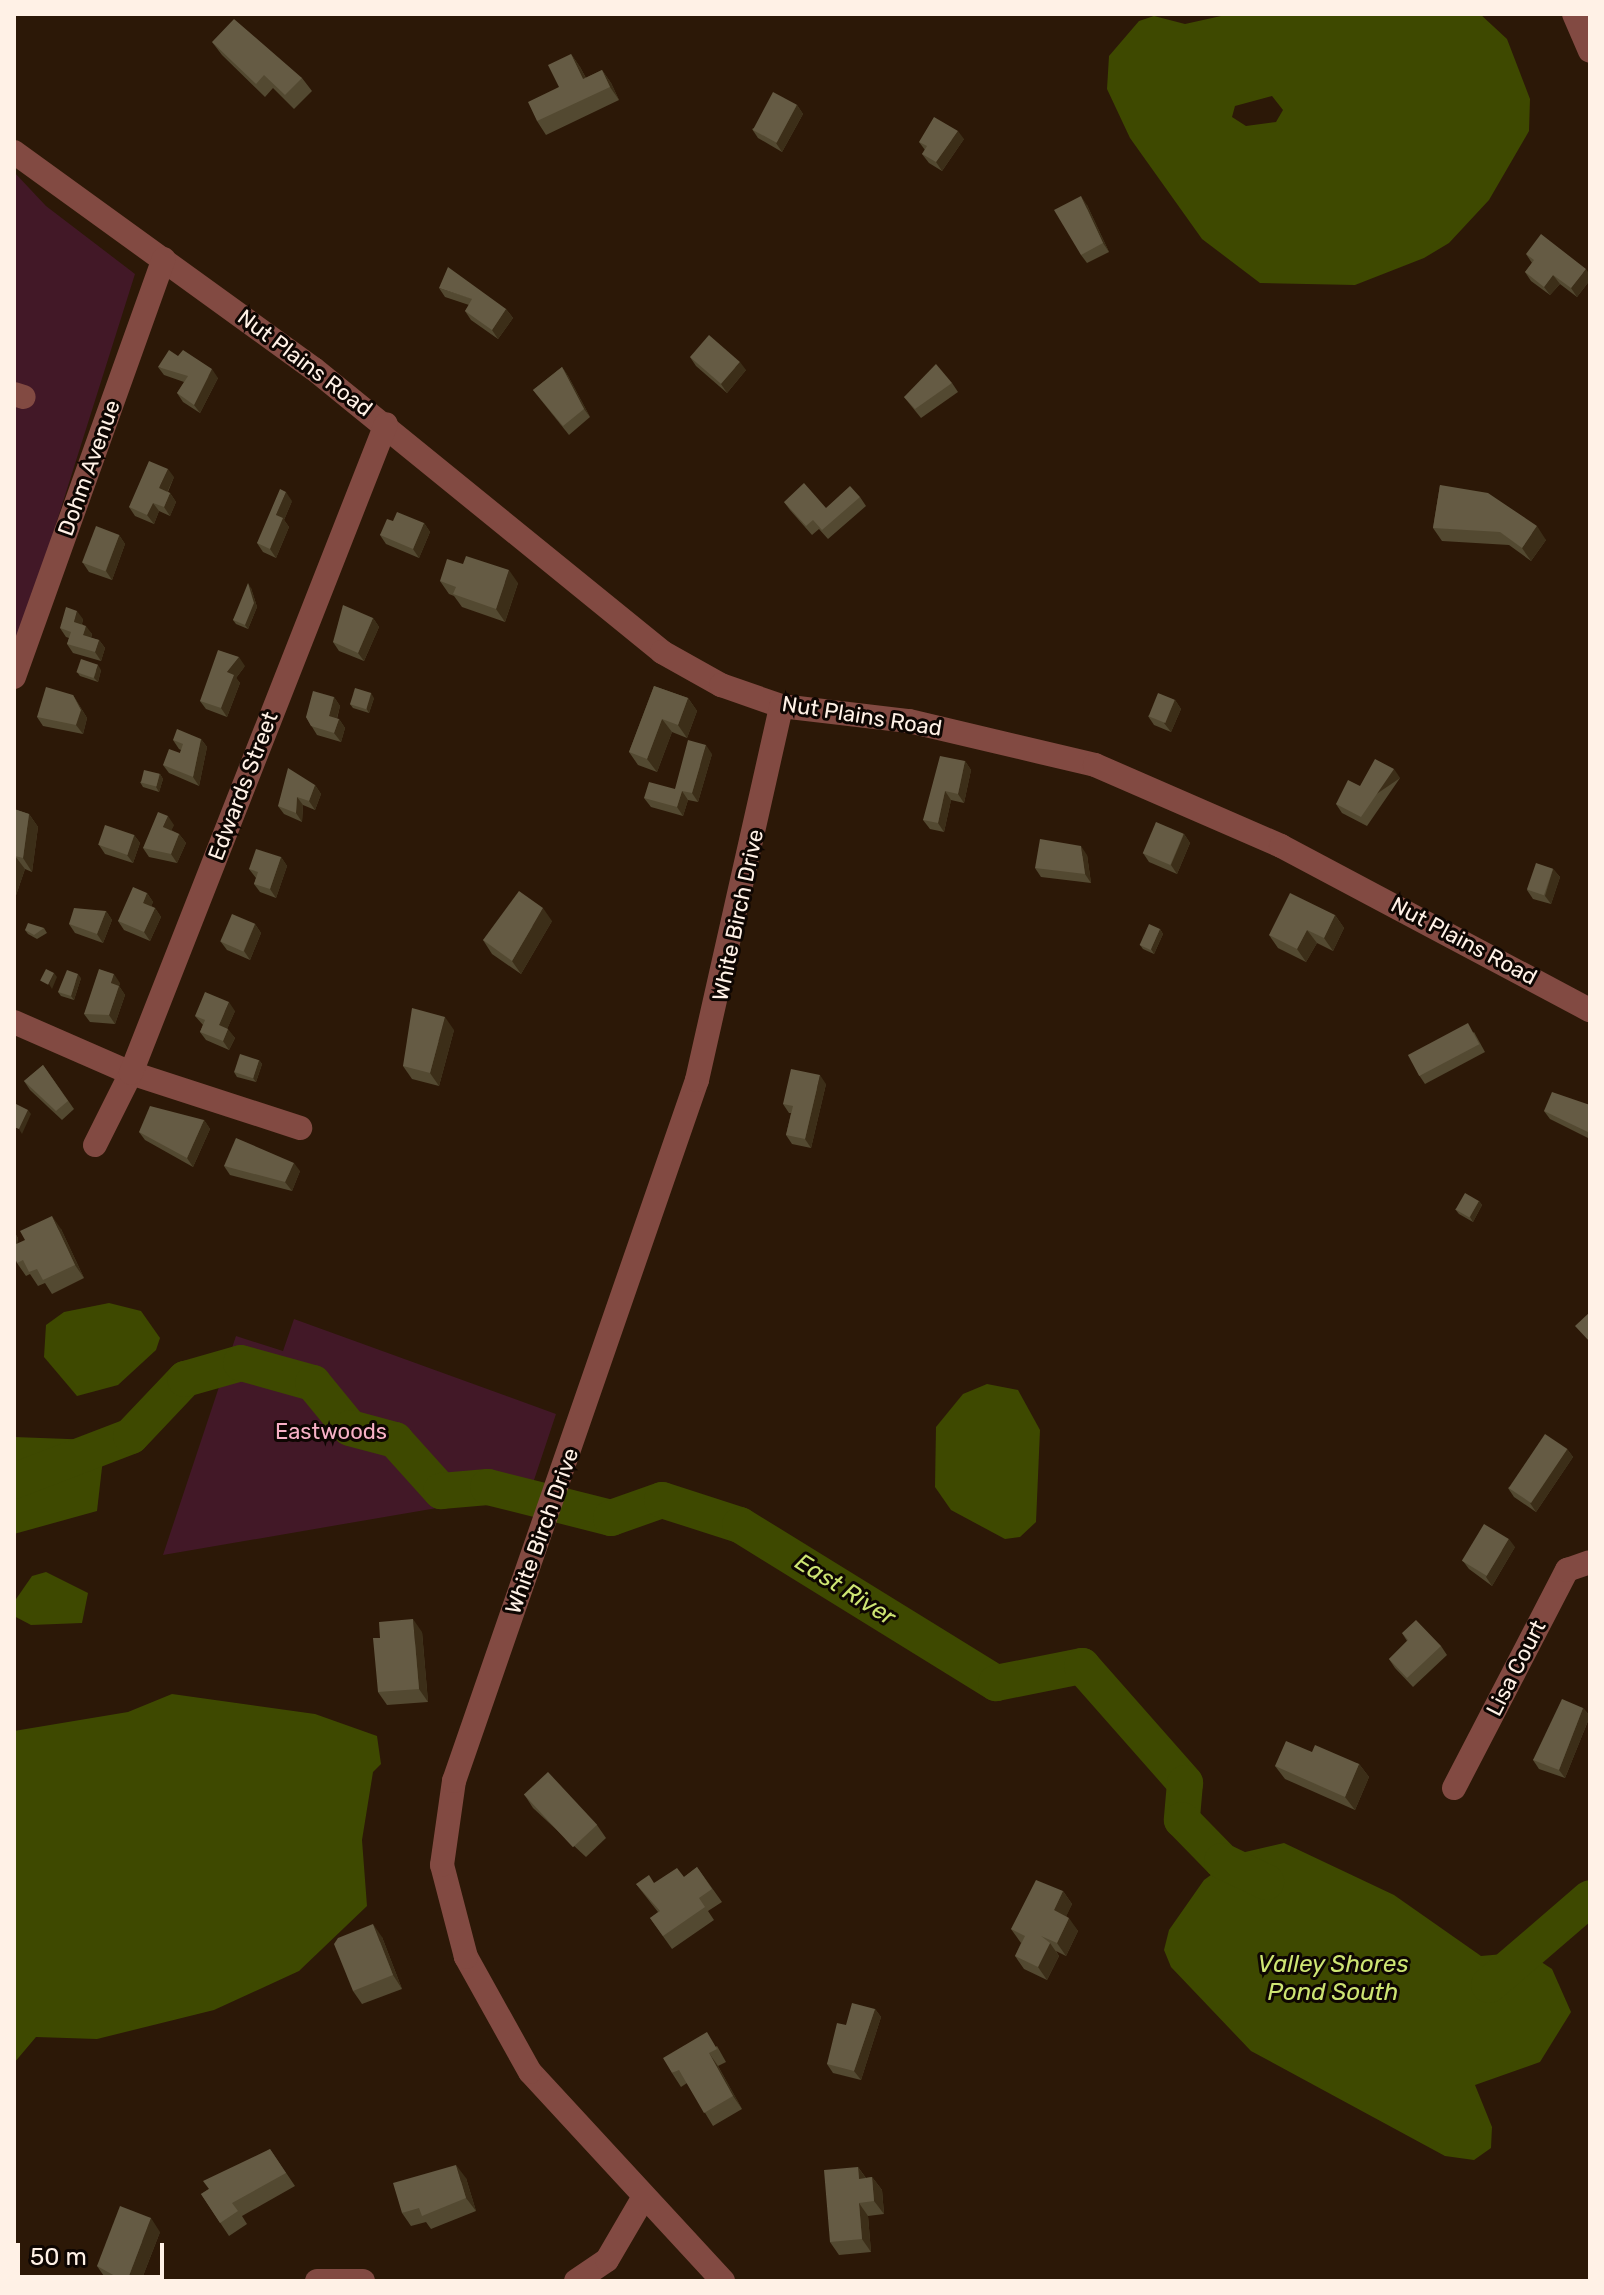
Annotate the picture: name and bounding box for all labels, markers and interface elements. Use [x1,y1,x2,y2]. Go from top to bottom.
street label: Nut Plains Road [233,304,377,422]
street label: Dohm Avenue [52,396,126,540]
street label: Nut Plains Road [780,690,944,742]
street label: Edwards Street [203,708,283,864]
street label: White Birch Drive [707,827,769,1003]
street label: Nut Plains Road [1386,891,1542,991]
park label: Eastwoods [275,1419,387,1445]
street label: White Birch Drive [500,1444,584,1618]
water label: East River [789,1548,901,1632]
street label: Lisa Court [1481,1616,1551,1720]
water label: Valley Shores Pond South [1257,1951,1409,2007]
scale bar [20,2227,168,2277]
text: 50 m [30,2243,87,2271]

